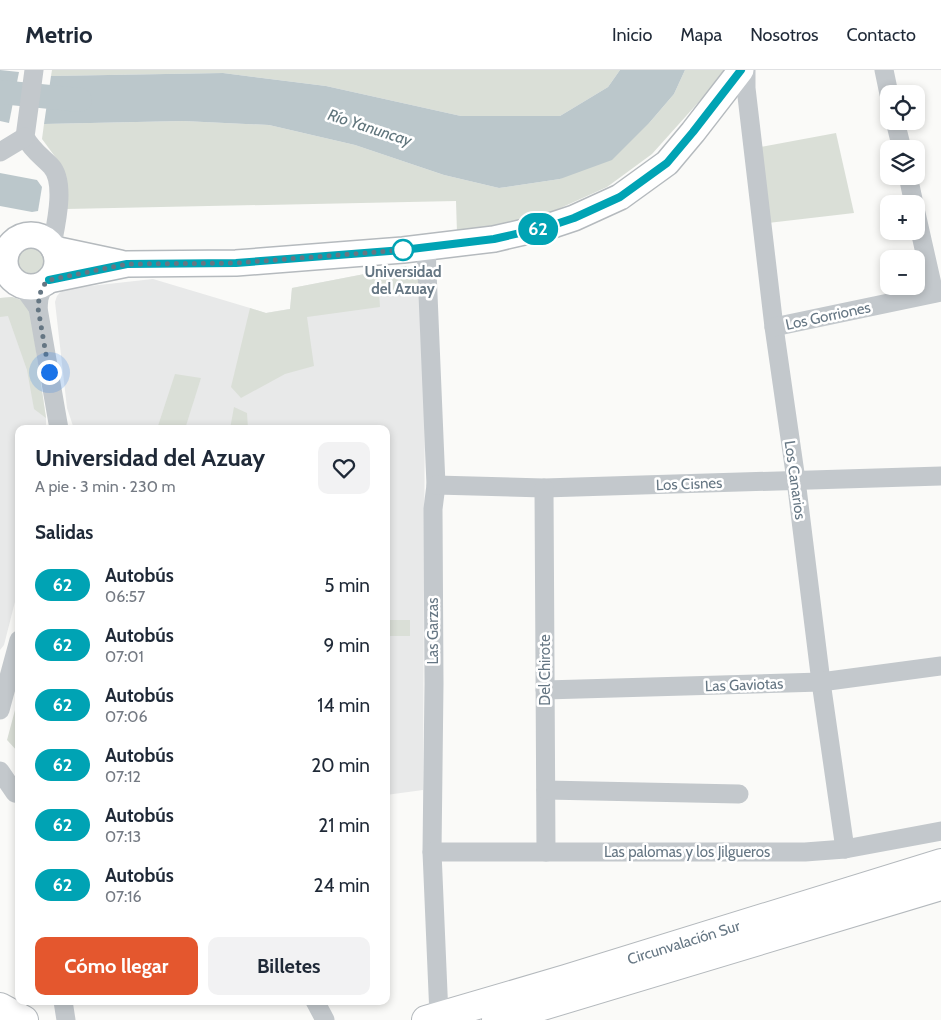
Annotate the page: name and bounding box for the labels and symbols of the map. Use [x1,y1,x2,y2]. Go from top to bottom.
water label: Río Yanuncay [326,105,415,150]
line badge: 62 [516,213,560,245]
marker: Universidad del Azuay [392,239,414,261]
place label: Universidad del Azuay [365,263,441,298]
street label: Los Gorriones [784,298,872,334]
your location [37,360,62,385]
street label: Los Canarios [781,439,809,521]
street label: Los Cisnes [655,474,723,494]
street label: Las Garzas [424,598,442,664]
street label: Del Chirote [536,634,554,706]
street label: Las Gaviotas [704,675,784,695]
street label: Las palomas y los Jilgueros [604,843,770,861]
street label: Circunvalación Sur [625,917,742,968]

